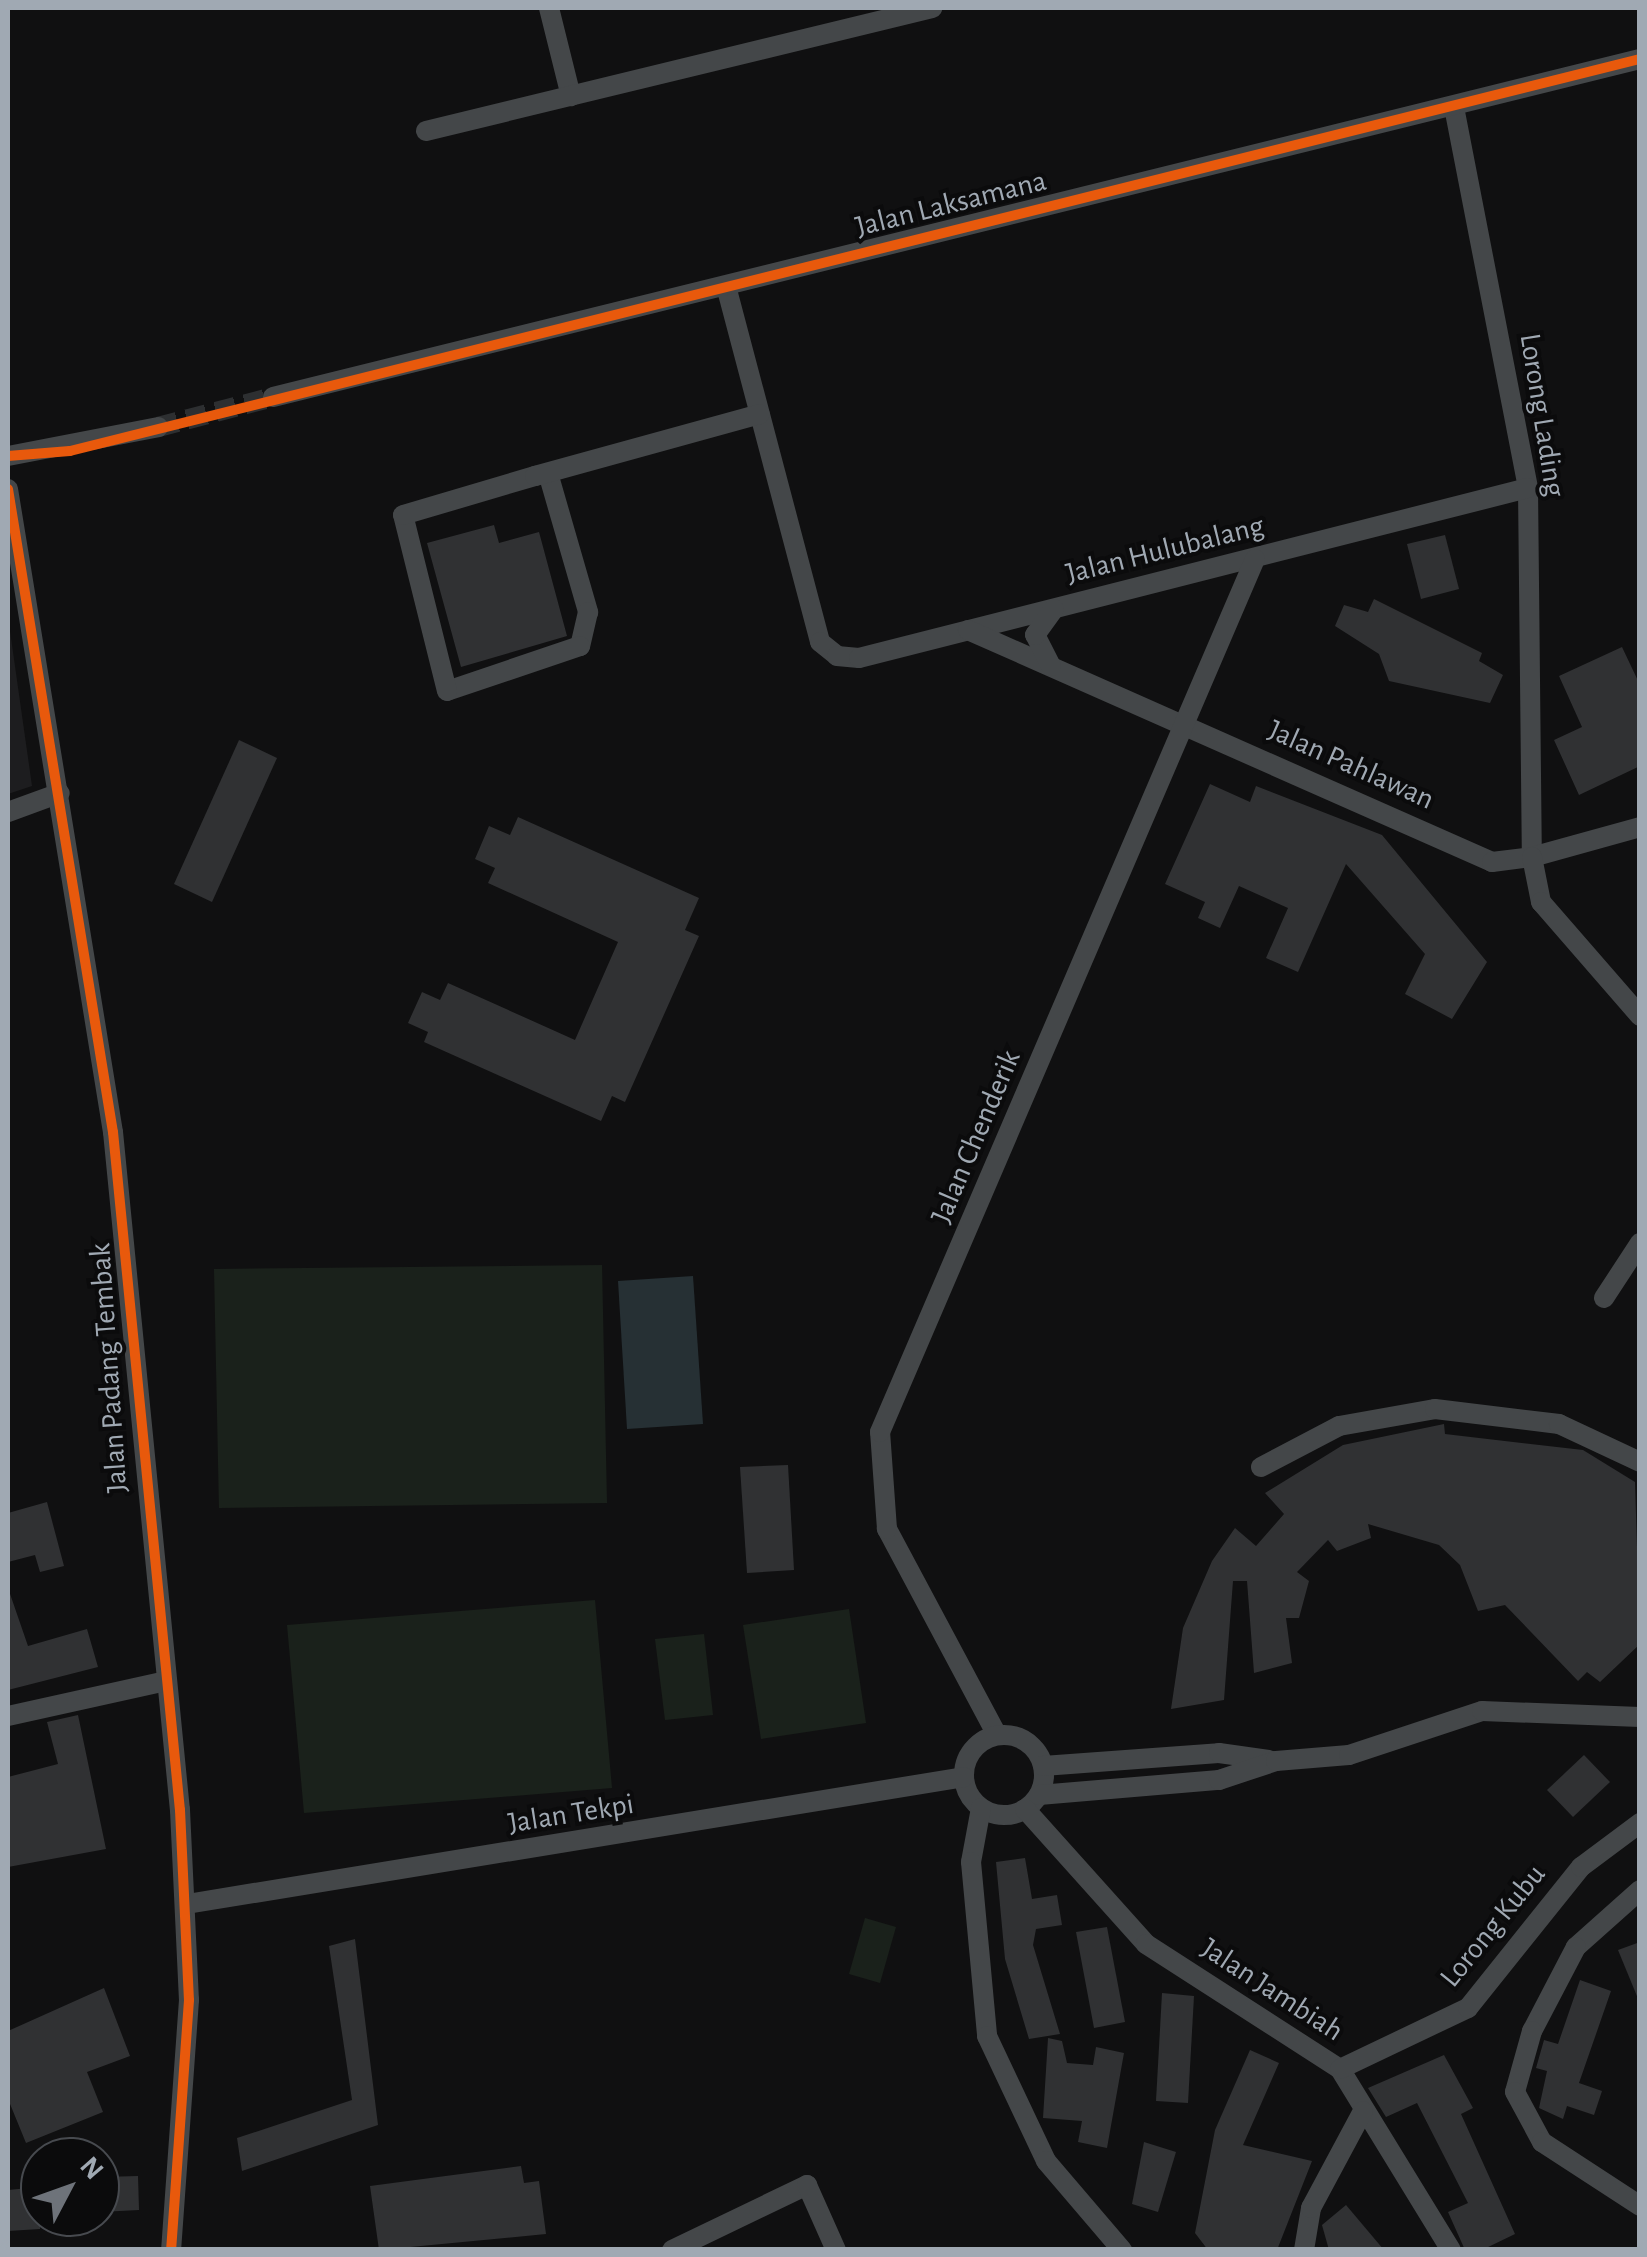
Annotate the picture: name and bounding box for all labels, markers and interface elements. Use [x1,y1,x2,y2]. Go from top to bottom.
street label: Jalan Laksamana [852,163,1050,245]
street label: Lorong Lading [1511,331,1573,499]
street label: Jalan Hulubalang [1062,508,1268,592]
street label: Jalan Pahlawan [1262,712,1440,818]
street label: Jalan Chenderik [923,1045,1029,1229]
street label: Jalan Padang Tembak [82,1242,136,1494]
street label: Jalan Tekpi [506,1786,636,1842]
street label: Lorong Kubu [1433,1857,1553,1995]
street label: Jalan Jambiah [1194,1931,1350,2049]
north arrow [20,2137,120,2237]
text: N [74,2152,108,2185]

